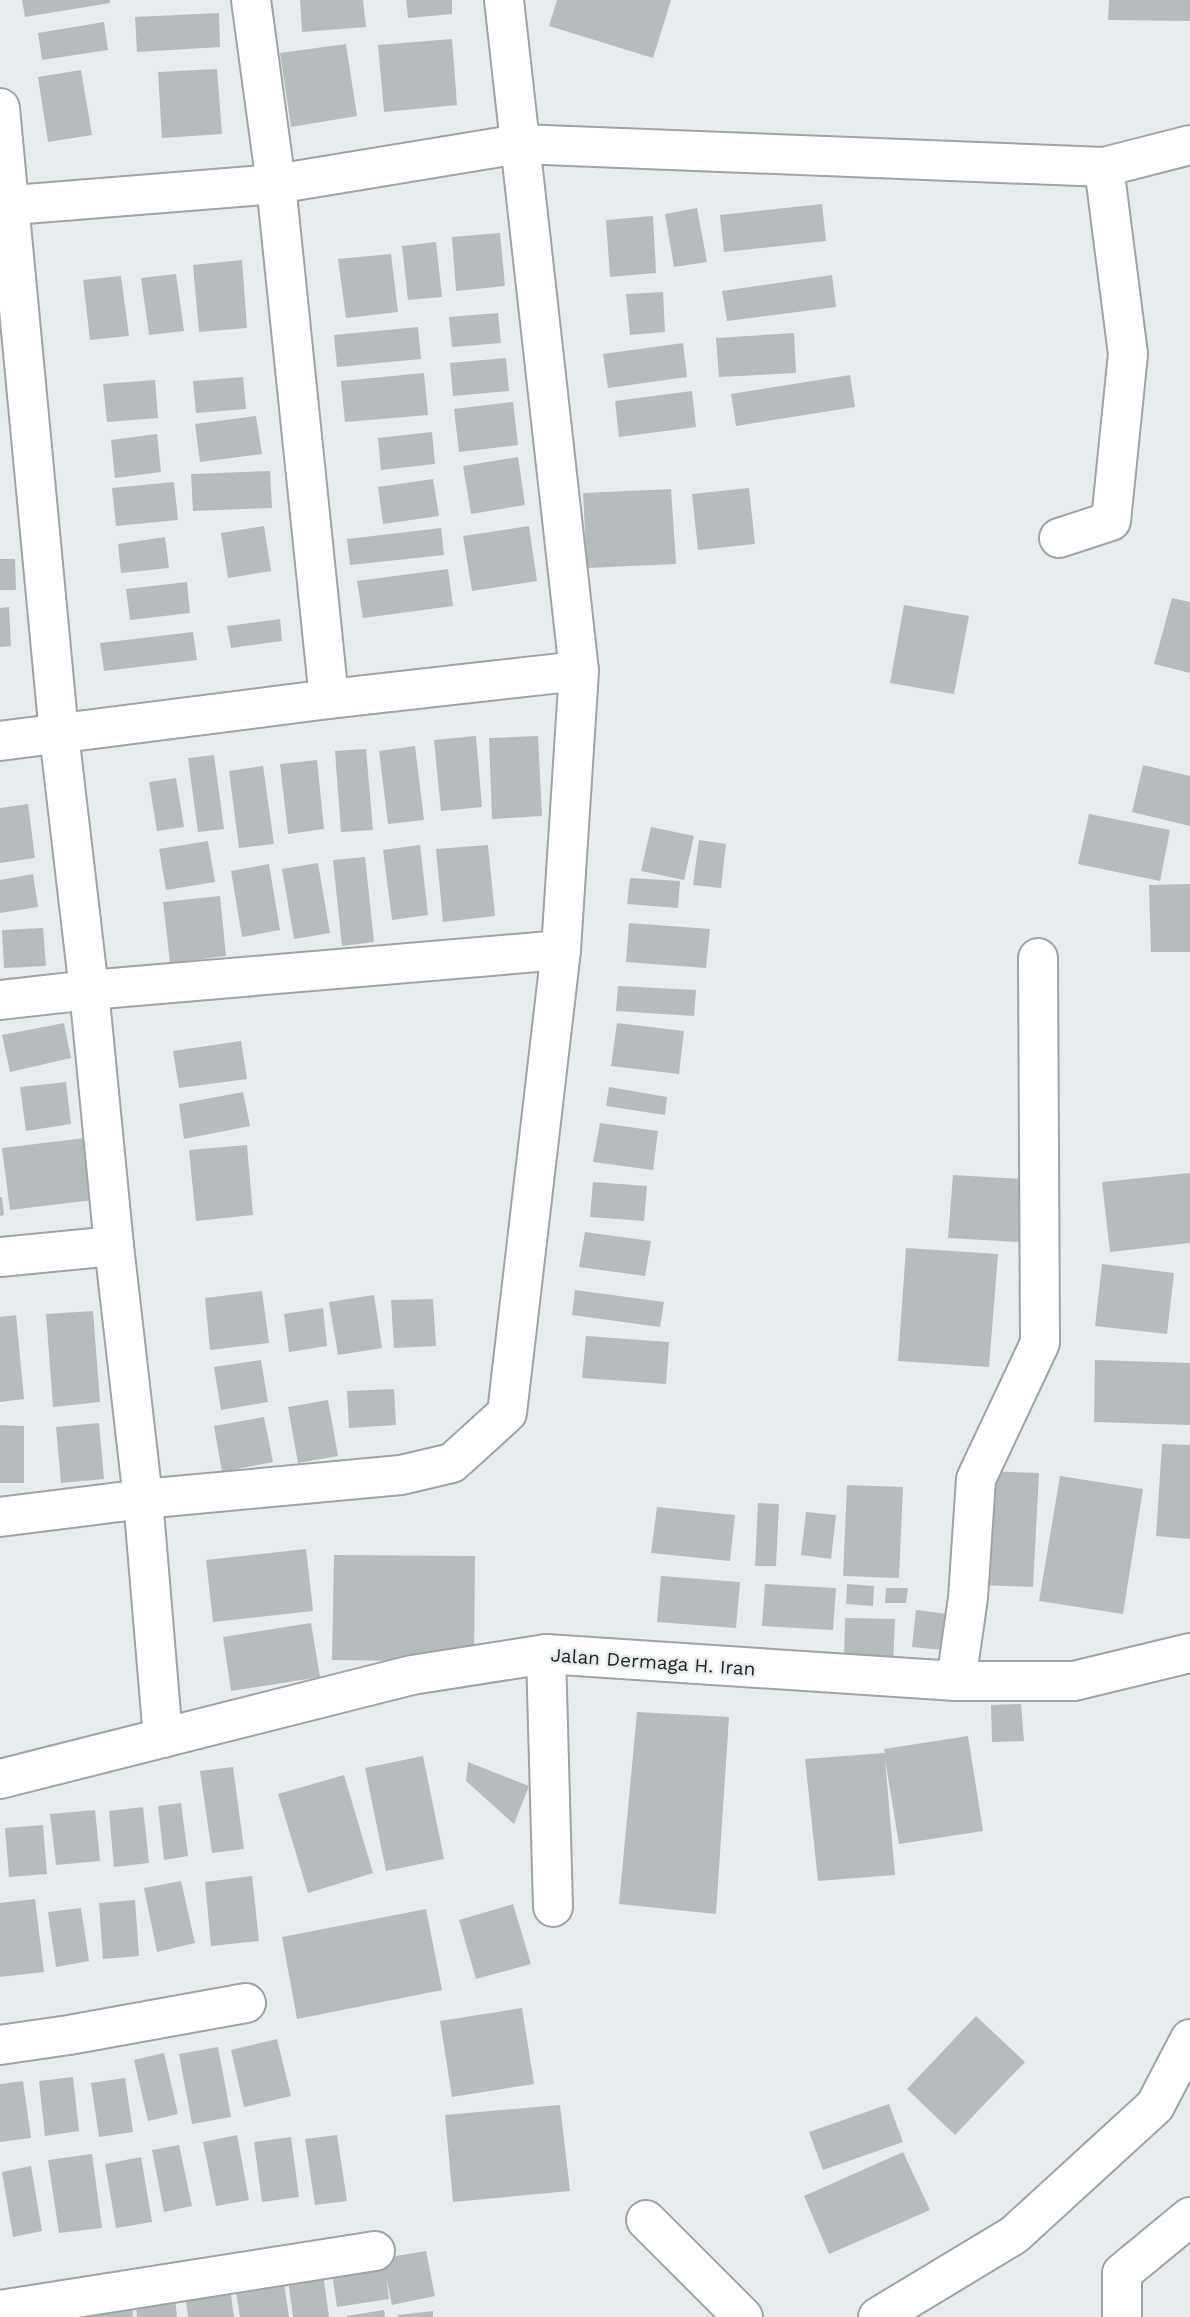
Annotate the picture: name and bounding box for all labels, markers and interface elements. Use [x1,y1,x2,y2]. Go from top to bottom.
street label: Jalan Dermaga H. Iran [550,1643,756,1681]

